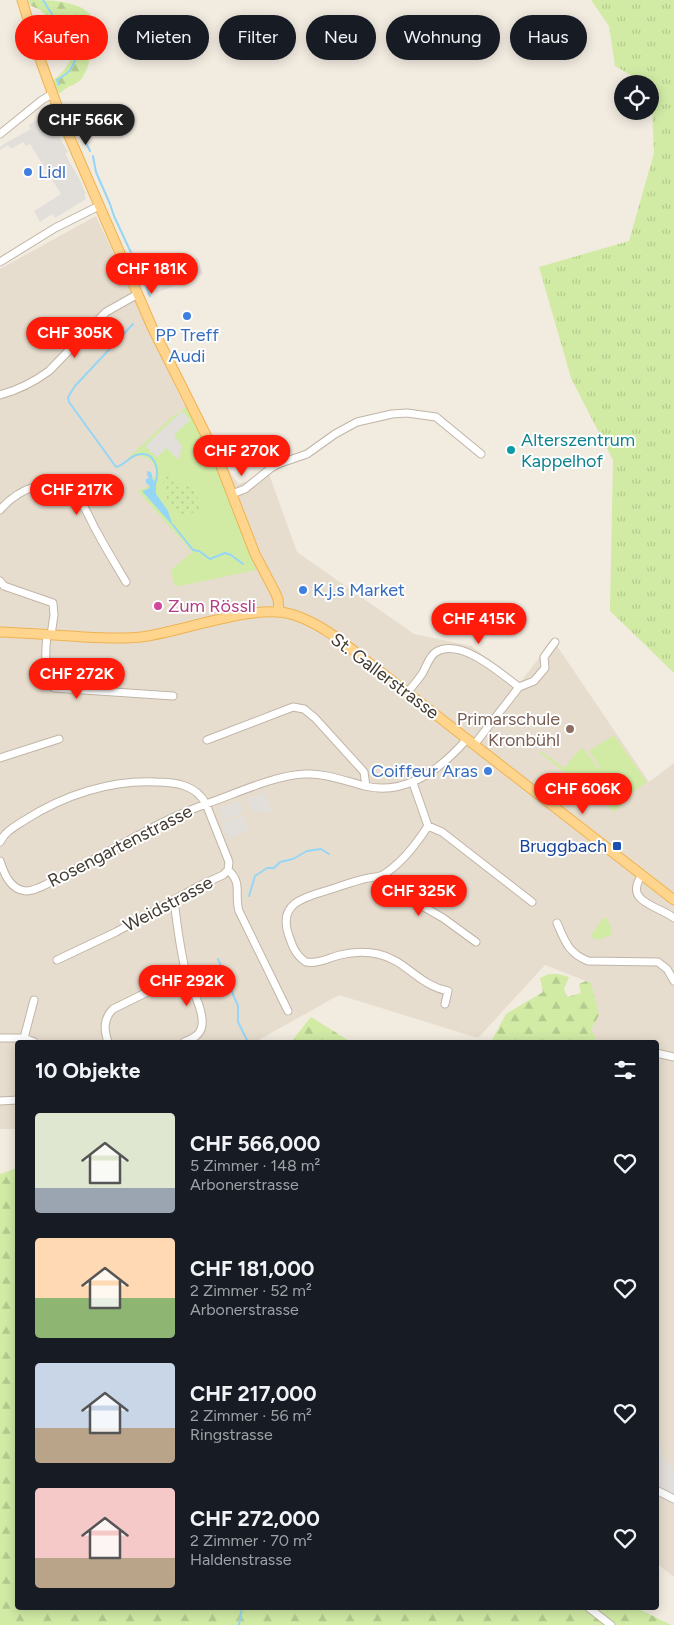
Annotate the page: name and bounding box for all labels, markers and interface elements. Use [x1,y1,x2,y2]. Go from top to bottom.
chip: Kaufen [15,15,108,60]
chip: Mieten [118,15,209,60]
chip: Filter [219,15,296,60]
chip: Neu [306,15,376,60]
chip: Wohnung [386,15,500,60]
chip: Haus [510,15,587,60]
map controls [614,75,659,120]
button: locate [614,75,659,120]
pin: CHF 566K [34,104,138,146]
text: CHF 566K [49,110,123,129]
place label: Lidl [38,161,66,183]
marker: Lidl [22,166,34,178]
pin: CHF 181K [100,252,204,295]
text: CHF 181K [117,259,187,278]
marker: PP Treff Audi [181,310,193,322]
pin: CHF 305K [23,316,127,359]
text: CHF 305K [37,323,113,342]
place label: PP Treff Audi [155,324,219,367]
place label: Alterszentrum Kappelhof [521,429,635,472]
pin: CHF 270K [190,434,294,477]
text: CHF 270K [204,441,280,460]
marker: Alterszentrum Kappelhof [505,444,517,456]
pin: CHF 217K [25,474,129,516]
text: CHF 217K [41,480,113,499]
place label: K.j.s Market [313,579,405,601]
marker: K.j.s Market [297,584,309,596]
place label: Zum Rössli [168,595,256,617]
marker: Zum Rössli [152,600,164,612]
pin: CHF 415K [427,602,531,645]
text: CHF 415K [442,609,516,628]
street label: St. Gallerstrasse [327,628,444,724]
pin: CHF 272K [25,658,129,700]
text: CHF 272K [40,664,114,683]
place label: Primarschule Kronbühl [457,708,560,751]
marker: Primarschule Kronbühl [564,723,576,735]
place label: Coiffeur Aras [371,760,478,782]
marker: Coiffeur Aras [482,765,494,777]
pin: CHF 606K [531,772,635,815]
text: CHF 606K [545,779,621,798]
street label: Rosengartenstrasse [44,800,196,892]
place label: Bruggbach [519,835,607,857]
marker: Bruggbach [611,840,623,852]
street label: Weidstrasse [120,871,217,937]
pin: CHF 325K [367,874,471,917]
text: CHF 325K [382,881,456,900]
pin: CHF 292K [135,964,239,1007]
text: CHF 292K [150,971,224,990]
icon: filters [611,1056,639,1084]
text: 10 Objekte [35,1058,140,1083]
text: CHF 566,000 [190,1131,320,1156]
icon: home [75,1133,135,1193]
icon: heart [611,1149,639,1177]
text: 5 Zimmer · 148 m² [190,1156,320,1175]
text: Arbonerstrasse [190,1175,299,1194]
text: CHF 181,000 [190,1256,314,1281]
icon: home [75,1258,135,1318]
icon: heart [611,1274,639,1302]
text: 2 Zimmer · 52 m² [190,1281,312,1300]
text: Arbonerstrasse [190,1300,299,1319]
text: CHF 217,000 [190,1381,317,1406]
icon: home [75,1383,135,1443]
icon: heart [611,1399,639,1427]
text: 2 Zimmer · 56 m² [190,1406,312,1425]
text: Ringstrasse [190,1425,273,1444]
text: CHF 272,000 [190,1506,320,1531]
icon: home [75,1508,135,1568]
icon: heart [611,1524,639,1552]
text: 2 Zimmer · 70 m² [190,1531,312,1550]
text: Haldenstrasse [190,1550,291,1569]

